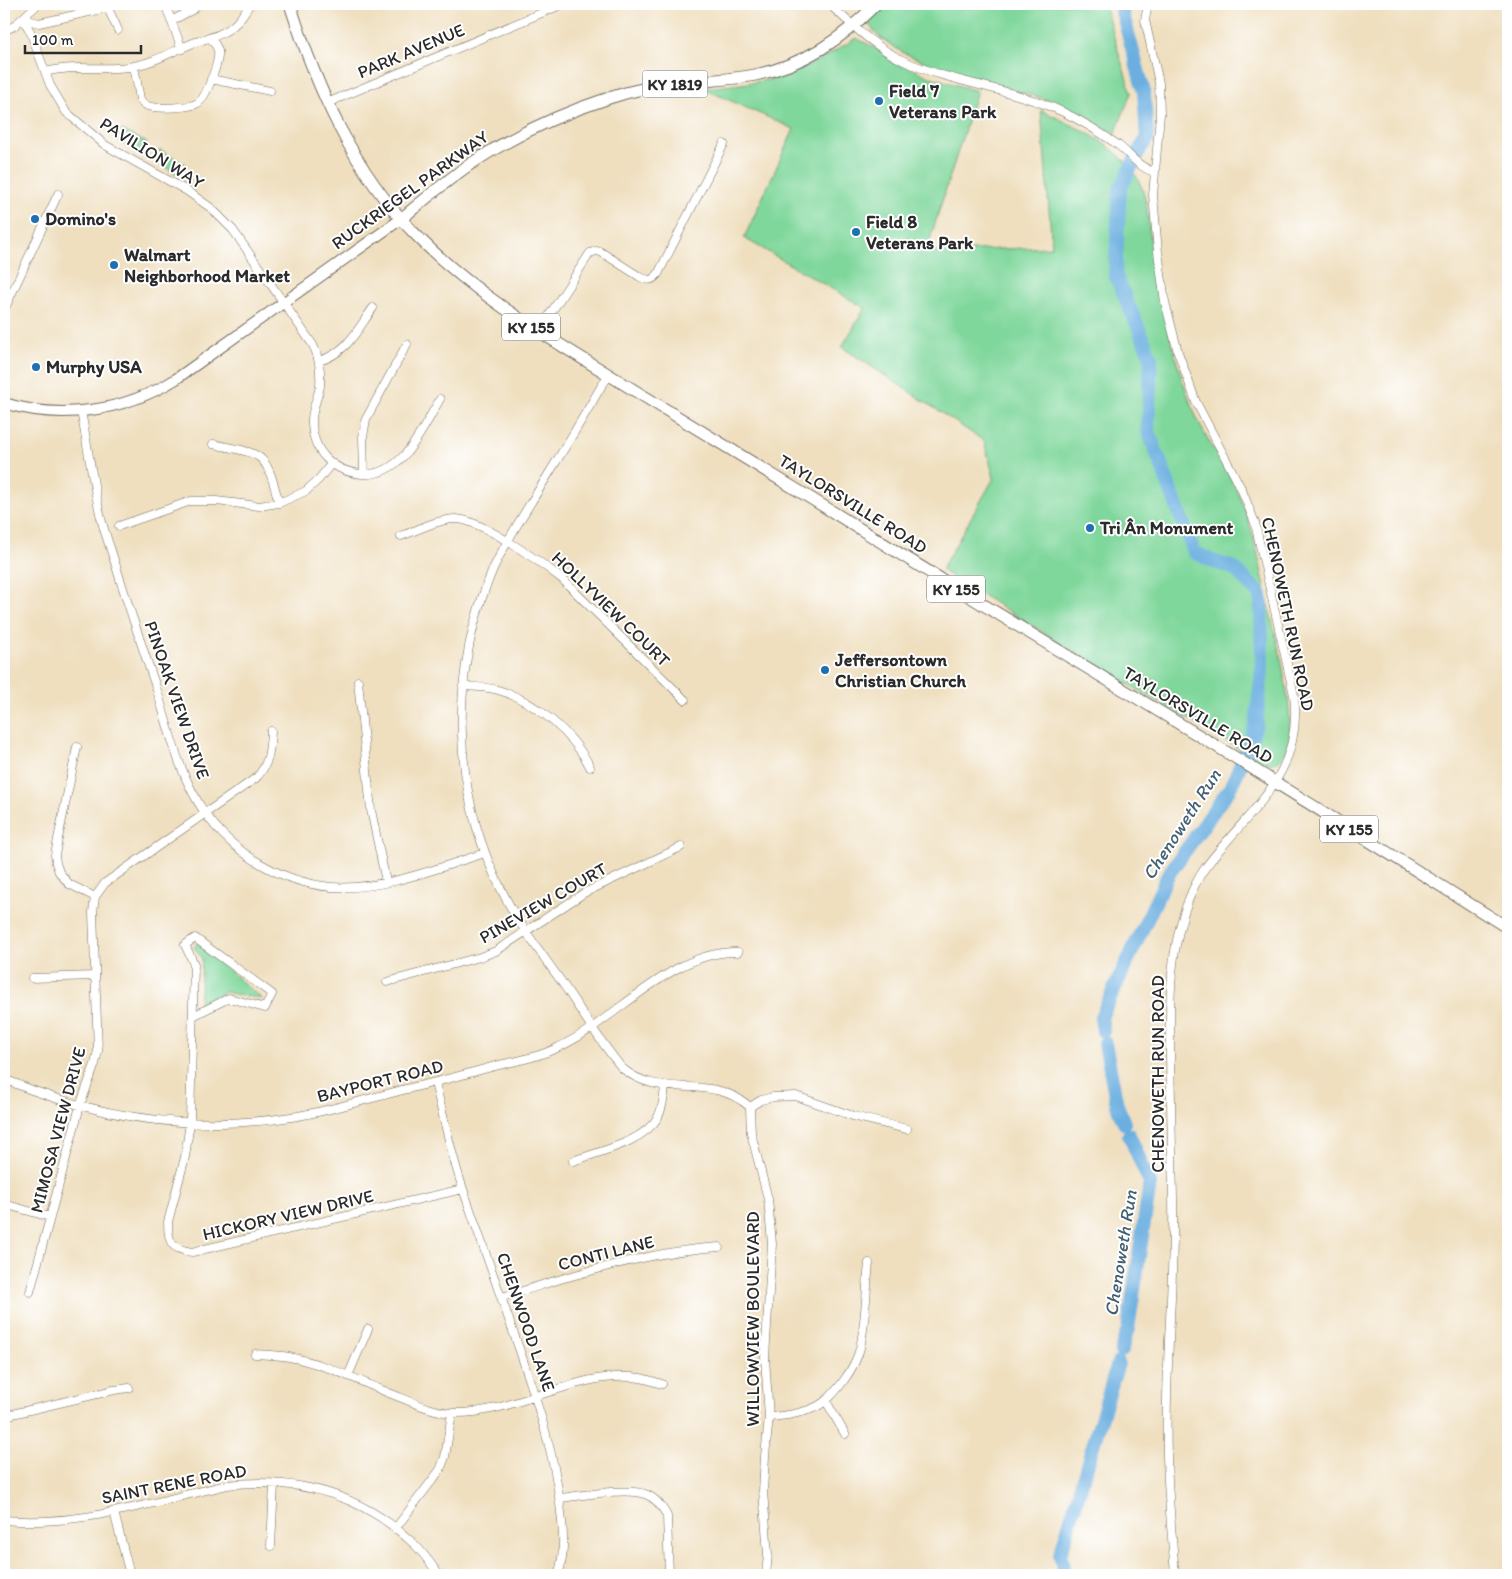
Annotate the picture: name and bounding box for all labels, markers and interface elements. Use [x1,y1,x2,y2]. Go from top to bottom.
street label: PARK AVENUE [354,19,468,83]
scale bar [25,22,141,54]
text: 100 m [32,31,74,49]
road number: KY 1819 [642,70,708,98]
place label: Field 7 Veterans Park [889,80,997,123]
marker: Field 7 Veterans Park [873,95,885,107]
street label: PAVILION WAY [96,112,209,194]
street label: RUCKRIEGEL PARKWAY [327,125,493,254]
place label: Domino's [45,208,116,230]
place label: Field 8 Veterans Park [866,211,974,254]
marker: Domino's [29,213,41,225]
marker: Field 8 Veterans Park [850,226,862,238]
place label: Walmart Neighborhood Market [124,244,290,287]
marker: Walmart Neighborhood Market [108,259,120,271]
road number: KY 155 [502,314,560,341]
place label: Murphy USA [46,356,142,378]
marker: Murphy USA [30,361,42,373]
street label: TAYLORSVILLE ROAD [775,449,931,559]
street label: CHENOWETH RUN ROAD [1257,515,1319,713]
place label: Tri Ân Monument [1099,517,1234,539]
marker: Tri Ân Monument [1084,522,1096,534]
street label: HOLLYVIEW COURT [547,547,675,671]
road number: KY 155 [927,576,985,602]
street label: PINOAK VIEW DRIVE [140,618,214,782]
place label: Jeffersontown Christian Church [834,649,967,692]
street label: TAYLORSVILLE ROAD [1119,662,1277,768]
marker: Jeffersontown Christian Church [819,664,831,676]
water label: Chenoweth Run [1137,764,1226,884]
road number: KY 155 [1320,816,1378,842]
street label: PINEVIEW COURT [475,858,611,948]
street label: CHENOWETH RUN ROAD [1147,975,1169,1173]
street label: MIMOSA VIEW DRIVE [25,1045,91,1215]
street label: BAYPORT ROAD [315,1055,446,1107]
street label: HICKORY VIEW DRIVE [200,1185,376,1245]
water label: Chenoweth Run [1099,1188,1142,1318]
street label: WILLOWVIEW BOULEVARD [742,1211,764,1427]
street label: CONTI LANE [556,1230,656,1276]
street label: CHENWOOD LANE [492,1249,560,1395]
street label: SAINT RENE ROAD [100,1459,248,1509]

